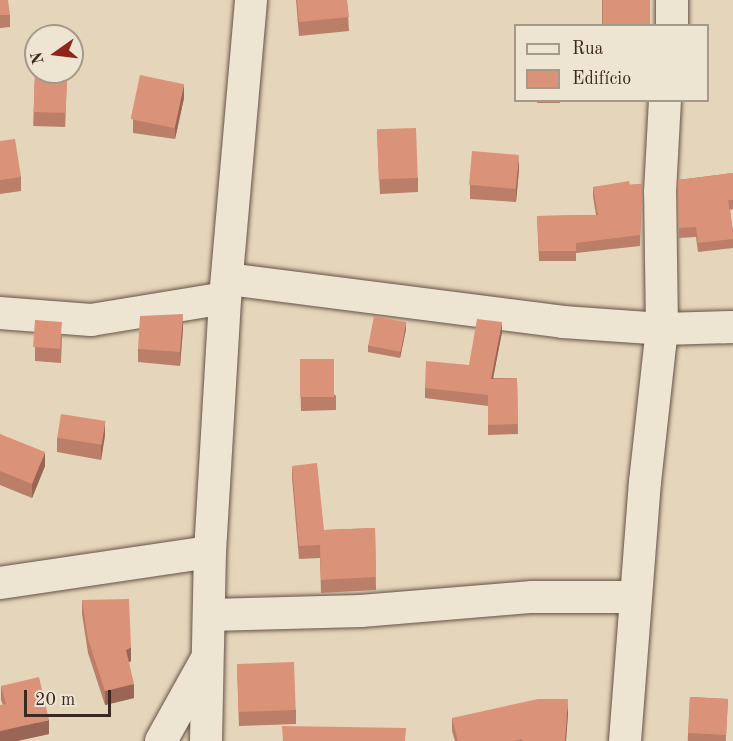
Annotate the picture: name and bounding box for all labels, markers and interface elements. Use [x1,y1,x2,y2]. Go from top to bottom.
north arrow [24,24,84,84]
legend [514,24,709,102]
text: Rua [572,40,603,58]
text: N [29,50,48,66]
text: Edifício [572,70,631,88]
scale bar [27,678,114,716]
text: 20 m [35,691,75,709]

